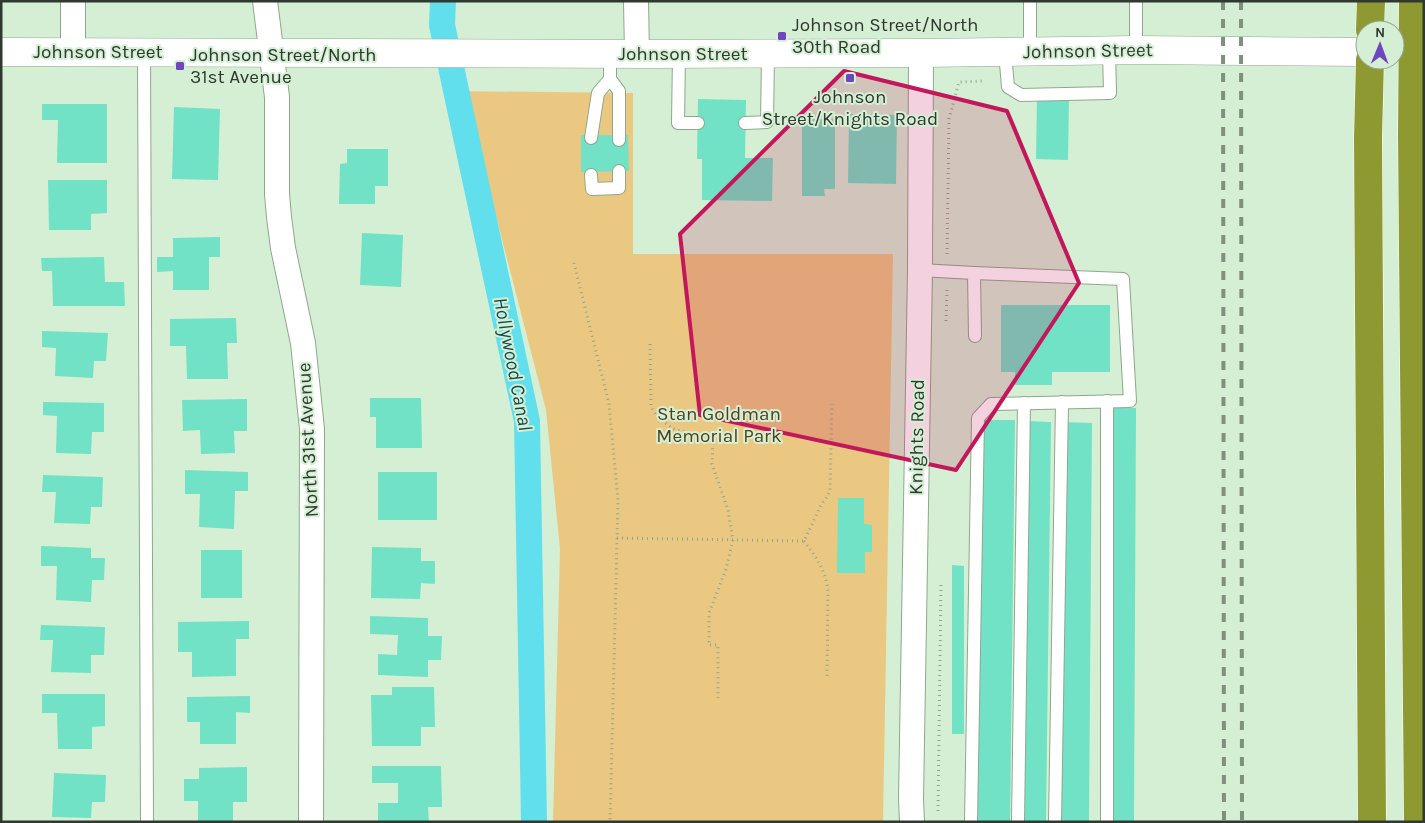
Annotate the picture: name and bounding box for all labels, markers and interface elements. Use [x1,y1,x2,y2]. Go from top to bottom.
place label: Johnson Street/North 30th Road [792,14,979,58]
north arrow [1355,20,1405,70]
text: N [1375,24,1385,41]
marker: Johnson Street/North 30th Road [776,30,788,42]
street label: Johnson Street [1023,39,1153,63]
street label: Johnson Street [33,41,163,63]
street label: Johnson Street [618,43,748,65]
place label: Johnson Street/North 31st Avenue [190,44,377,88]
marker: Johnson Street/North 31st Avenue [174,60,186,72]
marker: Johnson Street/Knights Road [844,72,856,84]
place label: Johnson Street/Knights Road [762,86,938,130]
water label: Hollywood Canal [489,295,537,433]
street label: North 31st Avenue [293,362,323,518]
street label: Knights Road [905,379,929,495]
park label: Stan Goldman Memorial Park [656,403,782,447]

